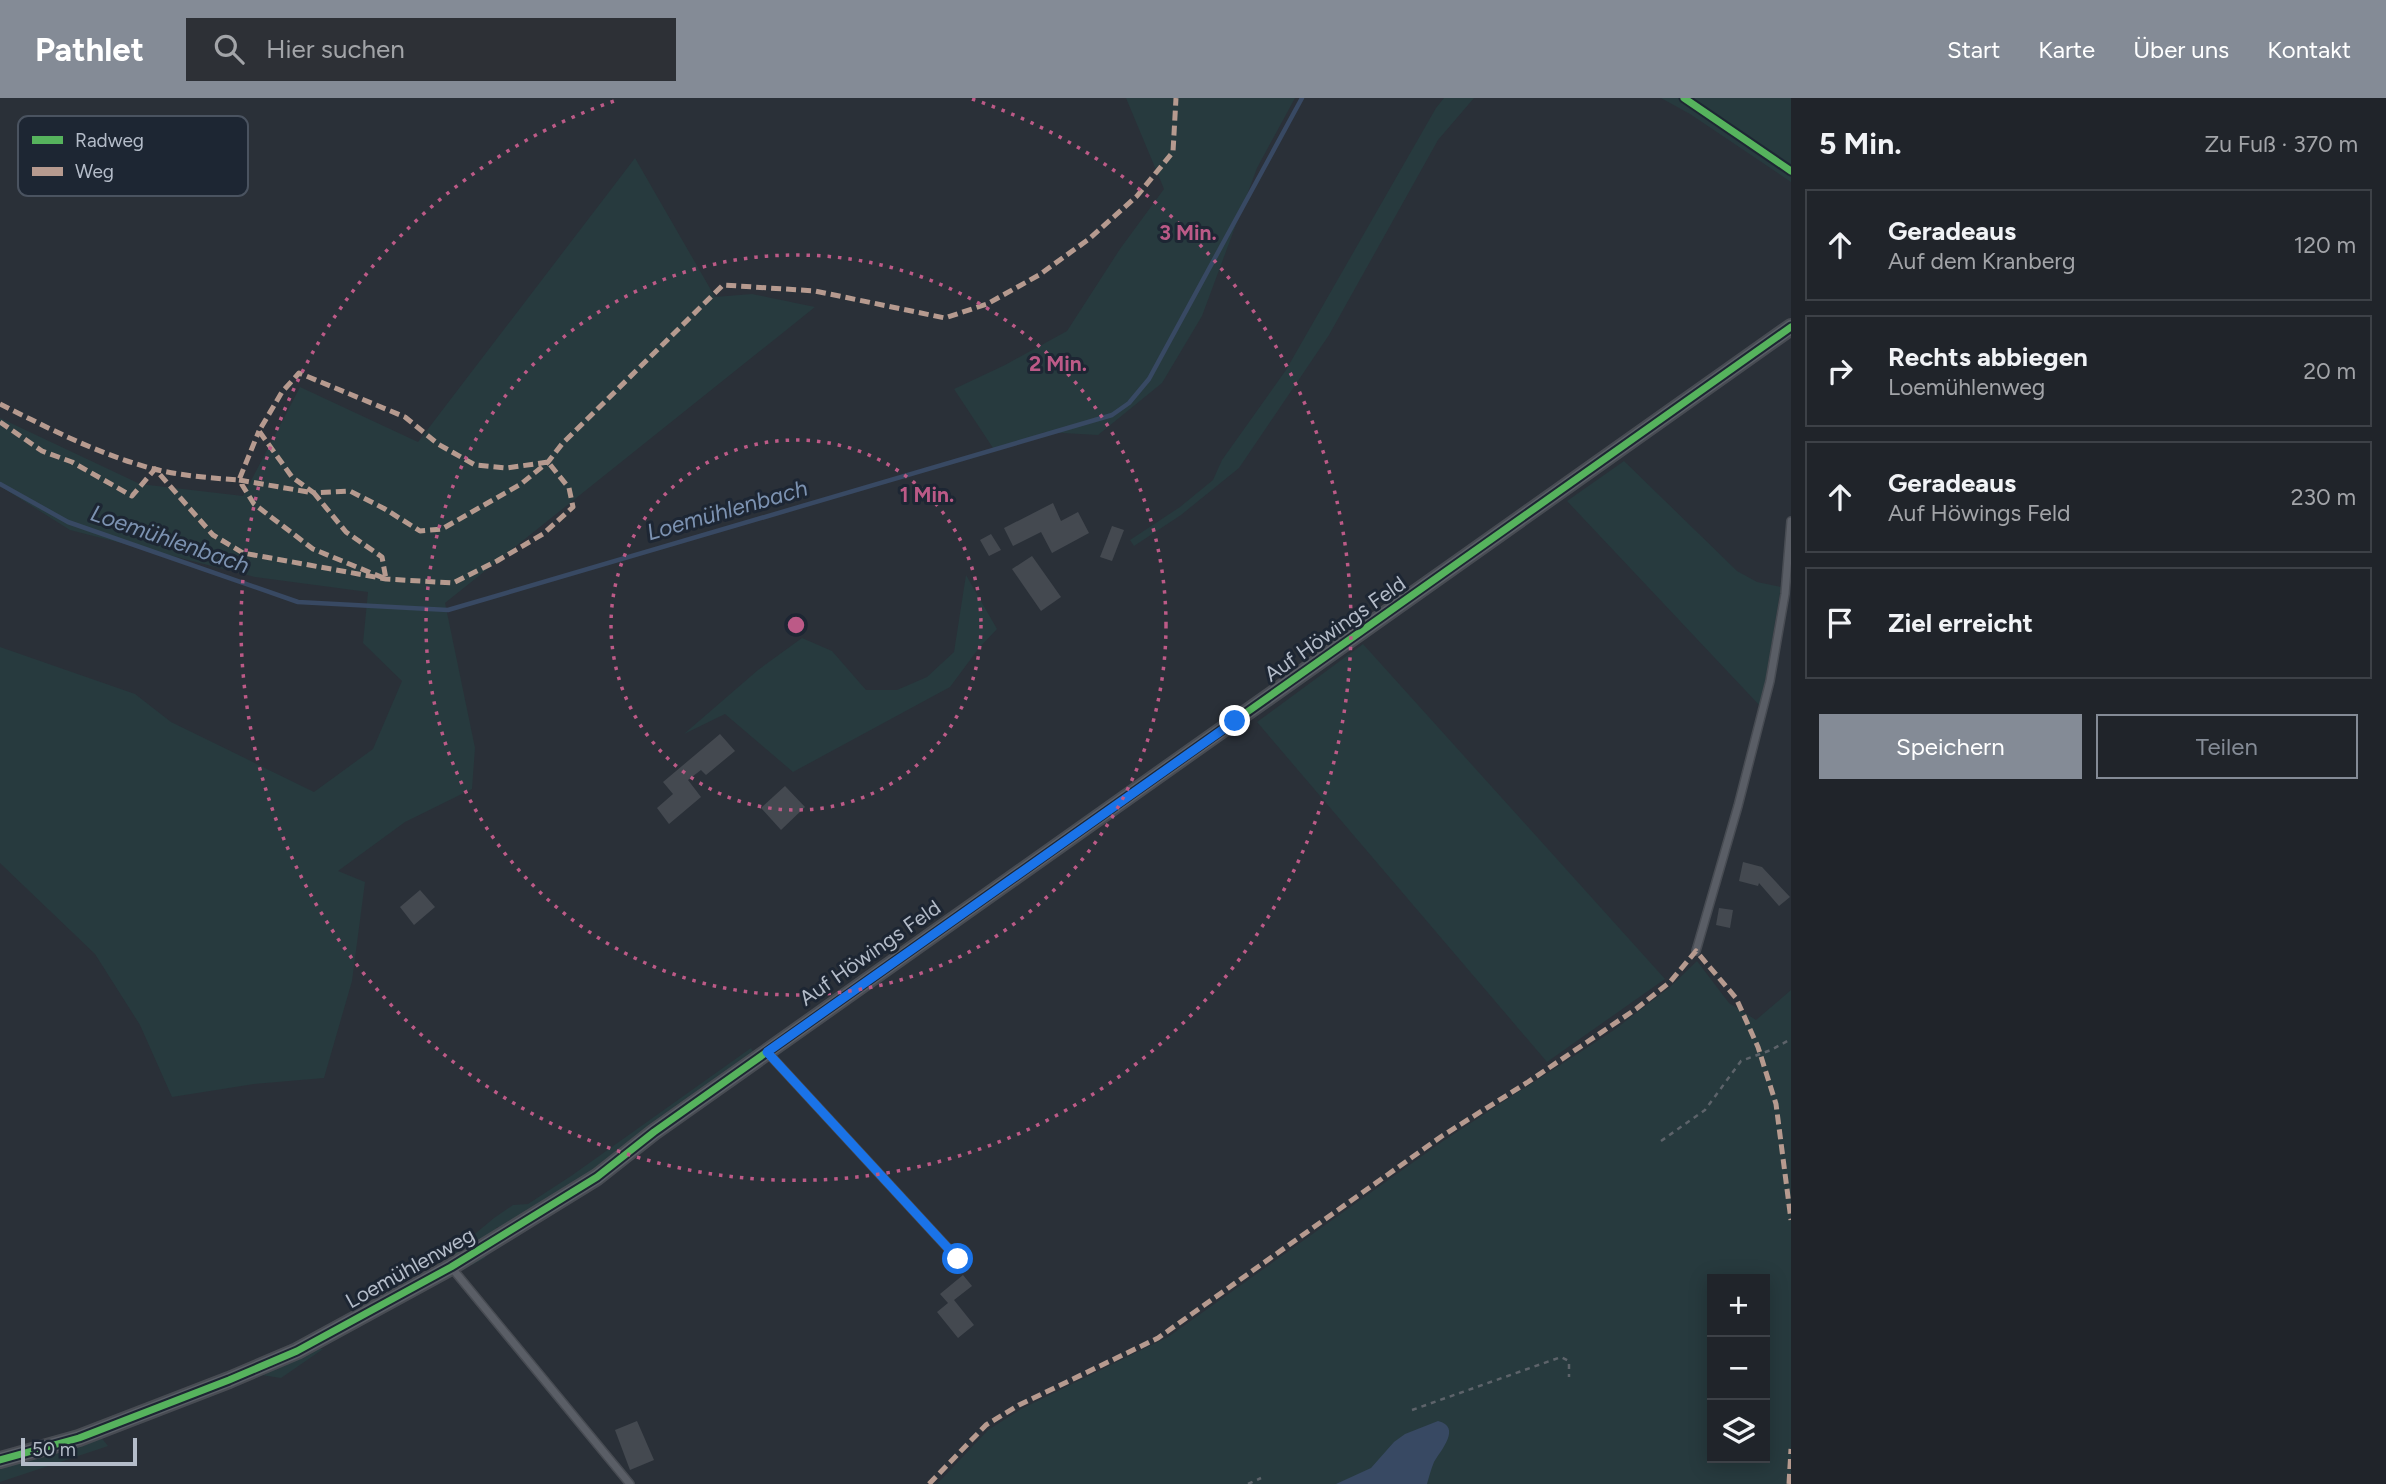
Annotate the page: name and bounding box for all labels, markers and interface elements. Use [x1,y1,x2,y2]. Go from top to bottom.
search box [186,18,676,81]
text: Pathlet [35,30,144,69]
icon: search [210,30,248,68]
text: Hier suchen [266,33,405,65]
text: Start [1947,35,2000,64]
text: Karte [2038,35,2095,64]
text: Über uns [2133,35,2229,64]
text: Kontakt [2267,35,2351,64]
legend [18,116,248,196]
text: 5 Min. [1819,125,1902,162]
text: Radweg [75,129,144,152]
text: Zu Fuß · 370 m [2205,130,2358,158]
text: Weg [75,160,114,183]
text: Geradeaus [1888,215,2016,247]
text: 3 Min. [1159,220,1217,245]
icon: ahead [1821,226,1859,264]
text: 120 m [2294,231,2356,259]
text: Auf dem Kranberg [1888,247,2076,275]
text: Rechts abbiegen [1888,341,2088,373]
text: 2 Min. [1029,351,1087,376]
icon: right [1821,352,1859,390]
text: 20 m [2303,357,2356,385]
text: Loemühlenweg [1888,373,2045,401]
text: Geradeaus [1888,467,2016,499]
water label: Loemühlenbach [643,474,811,546]
icon: ahead [1821,478,1859,516]
text: 1 Min. [900,482,954,507]
text: 230 m [2291,483,2356,511]
water label: Loemühlenbach [87,499,253,579]
text: Auf Höwings Feld [1888,499,2070,527]
street label: Auf Höwings Feld [1259,571,1410,687]
icon: arrive [1821,604,1859,642]
text: Ziel erreicht [1888,607,2033,639]
centre of rings [784,613,808,637]
route end [1219,705,1250,736]
button: Speichern [1819,714,2082,779]
button: Teilen [2096,714,2358,779]
street label: Auf Höwings Feld [794,895,945,1011]
street label: Loemühlenweg [341,1222,479,1313]
route start [942,1243,973,1274]
map controls [1707,1274,1770,1463]
button: + [1707,1274,1770,1337]
button: − [1707,1337,1770,1400]
button: layers [1707,1400,1770,1463]
scale bar [21,1435,136,1467]
text: 50 m [32,1438,76,1461]

